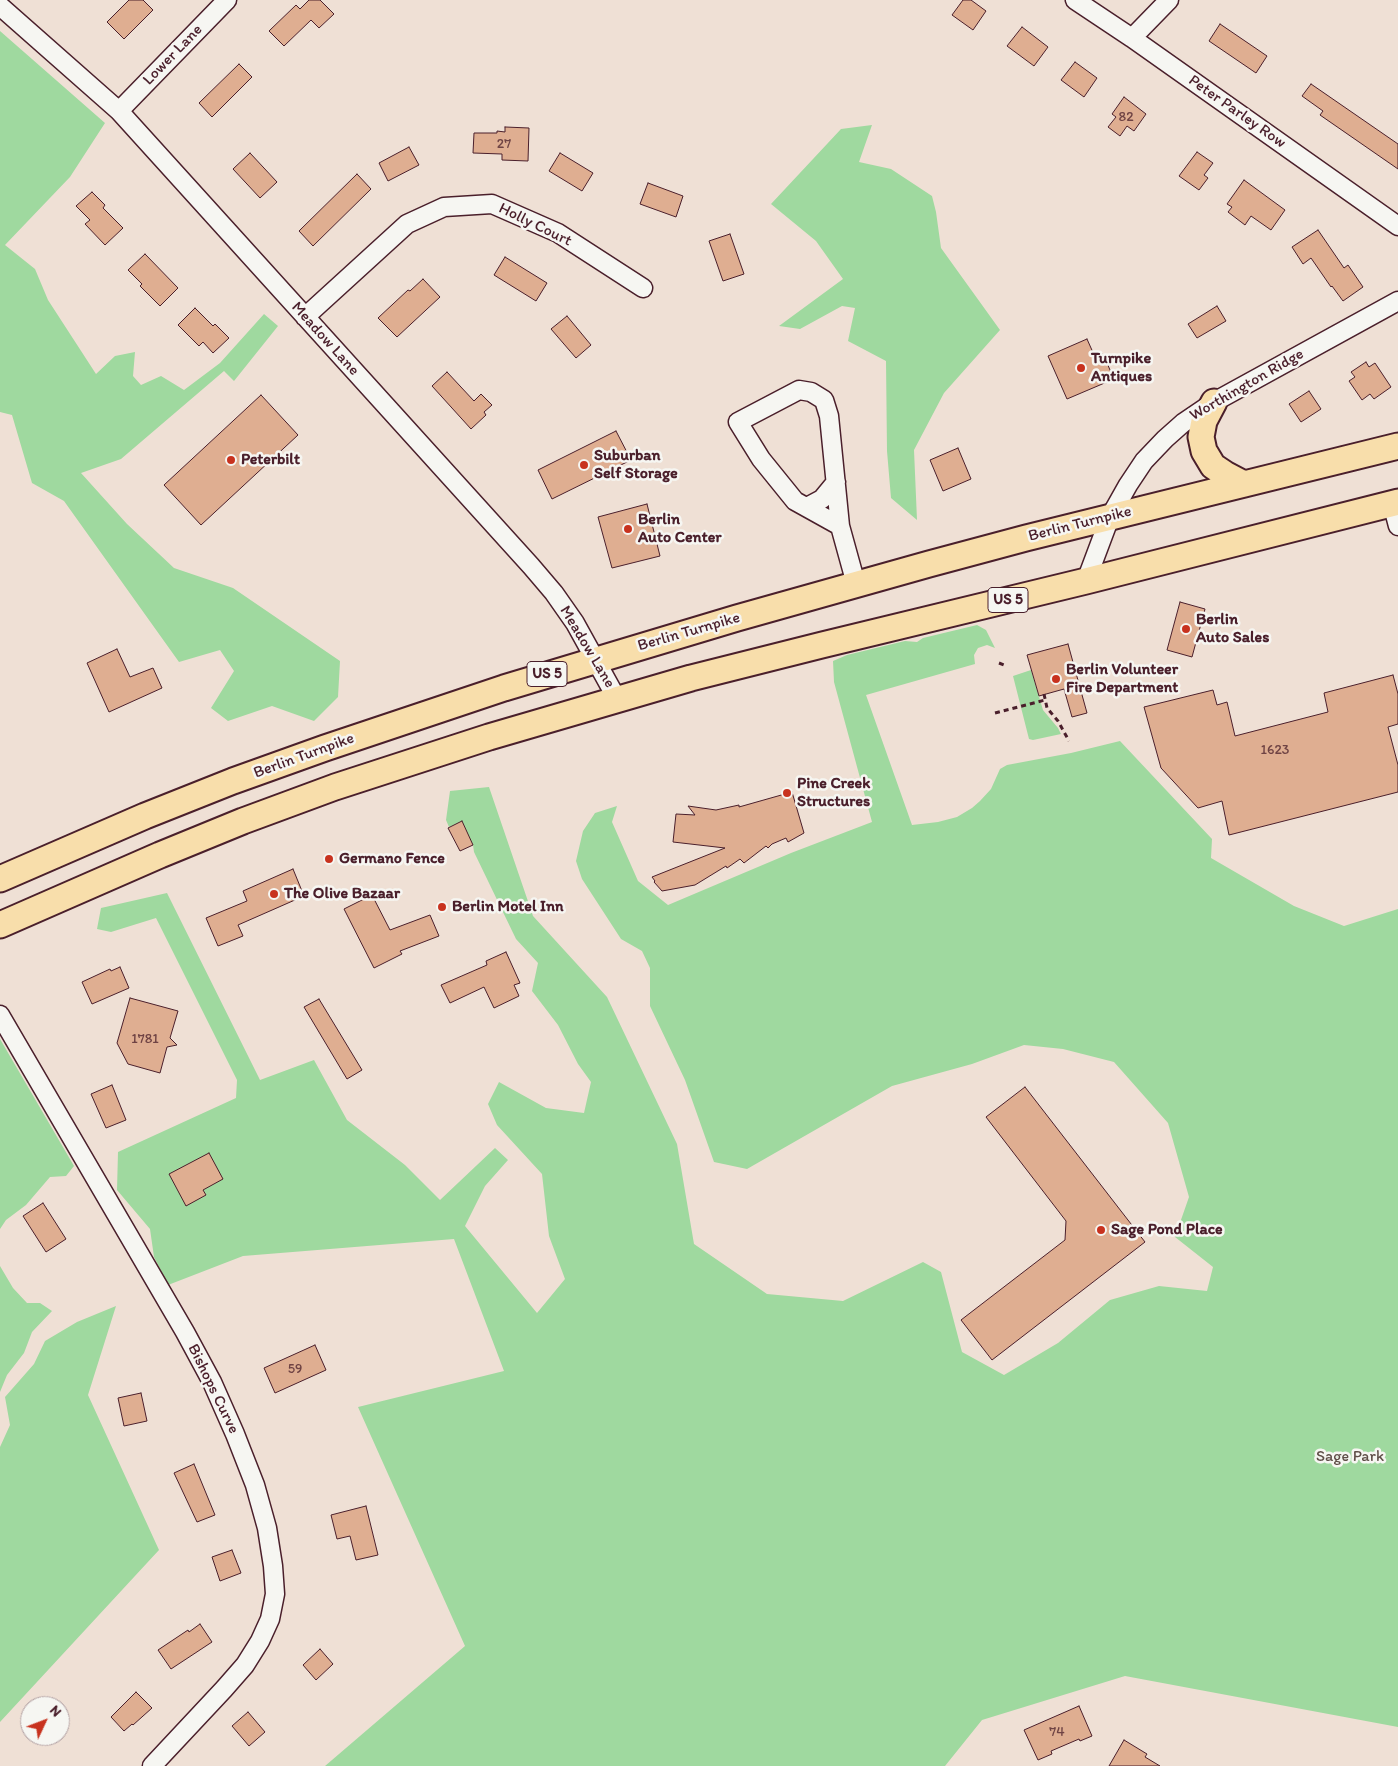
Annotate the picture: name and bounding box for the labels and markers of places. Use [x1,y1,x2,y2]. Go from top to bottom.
place label: Turnpike Antiques [1091,349,1152,387]
marker: Turnpike Antiques [1075,362,1087,374]
place label: Suburban Self Storage [594,446,678,484]
place label: Peterbilt [241,450,300,470]
marker: Peterbilt [225,454,237,466]
marker: Suburban Self Storage [578,459,590,471]
place label: Berlin Auto Center [638,510,722,548]
marker: Berlin Auto Center [622,523,634,535]
place label: Berlin Auto Sales [1196,610,1269,648]
marker: Berlin Auto Sales [1180,623,1192,635]
place label: Berlin Volunteer Fire Department [1066,660,1178,698]
marker: Berlin Volunteer Fire Department [1050,673,1062,685]
place label: Pine Creek Structures [797,774,870,812]
marker: Pine Creek Structures [781,787,793,799]
place label: Germano Fence [339,849,445,869]
marker: Germano Fence [323,853,335,865]
place label: The Olive Bazaar [284,884,400,904]
marker: The Olive Bazaar [268,888,280,900]
place label: Berlin Motel Inn [452,897,564,917]
marker: Berlin Motel Inn [436,901,448,913]
place label: Sage Pond Place [1111,1220,1223,1240]
marker: Sage Pond Place [1095,1224,1107,1236]

